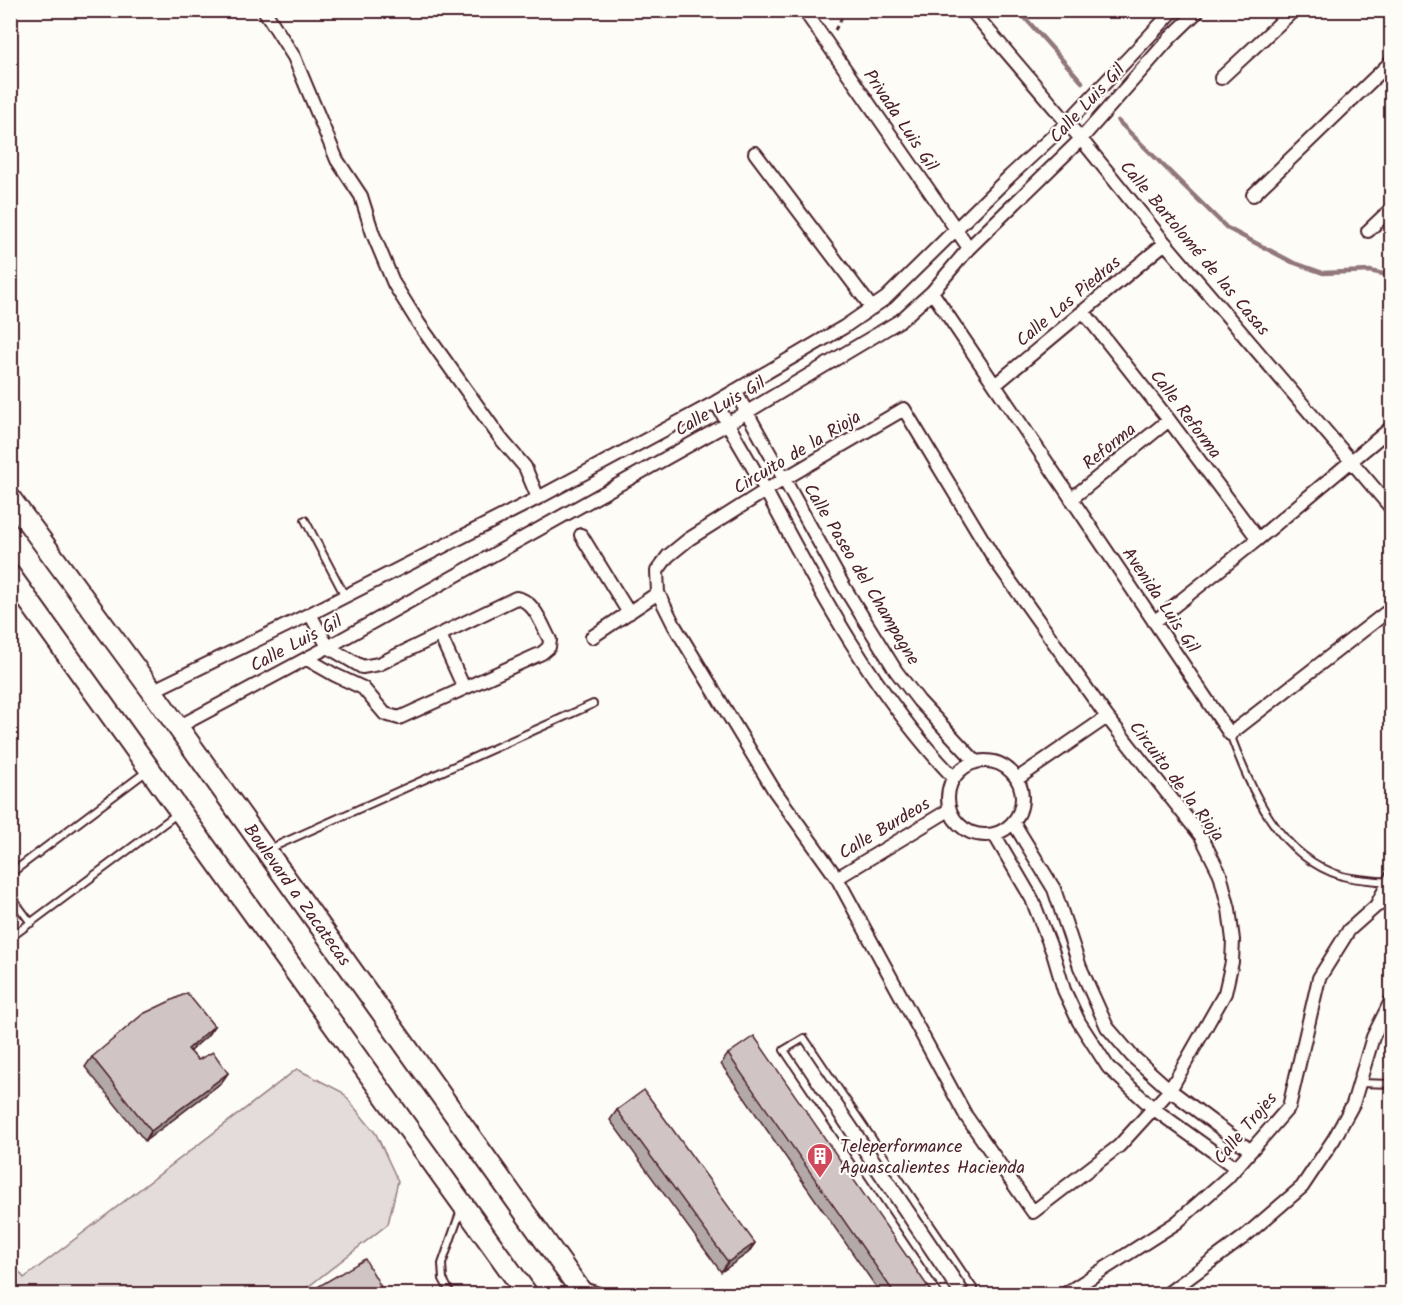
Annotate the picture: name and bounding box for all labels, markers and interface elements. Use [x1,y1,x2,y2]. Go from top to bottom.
street label: Calle Luis Gil [1043,57,1133,151]
street label: Privada Luis Gil [855,64,945,178]
street label: Calle Bartolomé de las Casas [1112,155,1276,343]
street label: Calle Las Piedras [1010,249,1128,355]
street label: Calle Reforma [1141,364,1228,466]
street label: Calle Luis Gil [670,369,772,445]
street label: Circuito de la Rioja [728,404,867,503]
street label: Reforma [1077,416,1143,478]
street label: Calle Paseo del Champagne [795,478,927,671]
street label: Avenida Luis Gil [1113,542,1206,660]
street label: Calle Luis Gil [245,608,348,681]
street label: Circuito de la Rioja [1121,715,1231,848]
street label: Calle Burdeos [833,790,936,868]
street label: Boulevard a Zacatecas [235,818,358,973]
street label: Calle Trojes [1207,1086,1286,1172]
place label: Teleperformance Aguascalientes Hacienda [840,1133,1025,1183]
building icon: Teleperformance Aguascalientes Hacienda [805,1141,835,1179]

